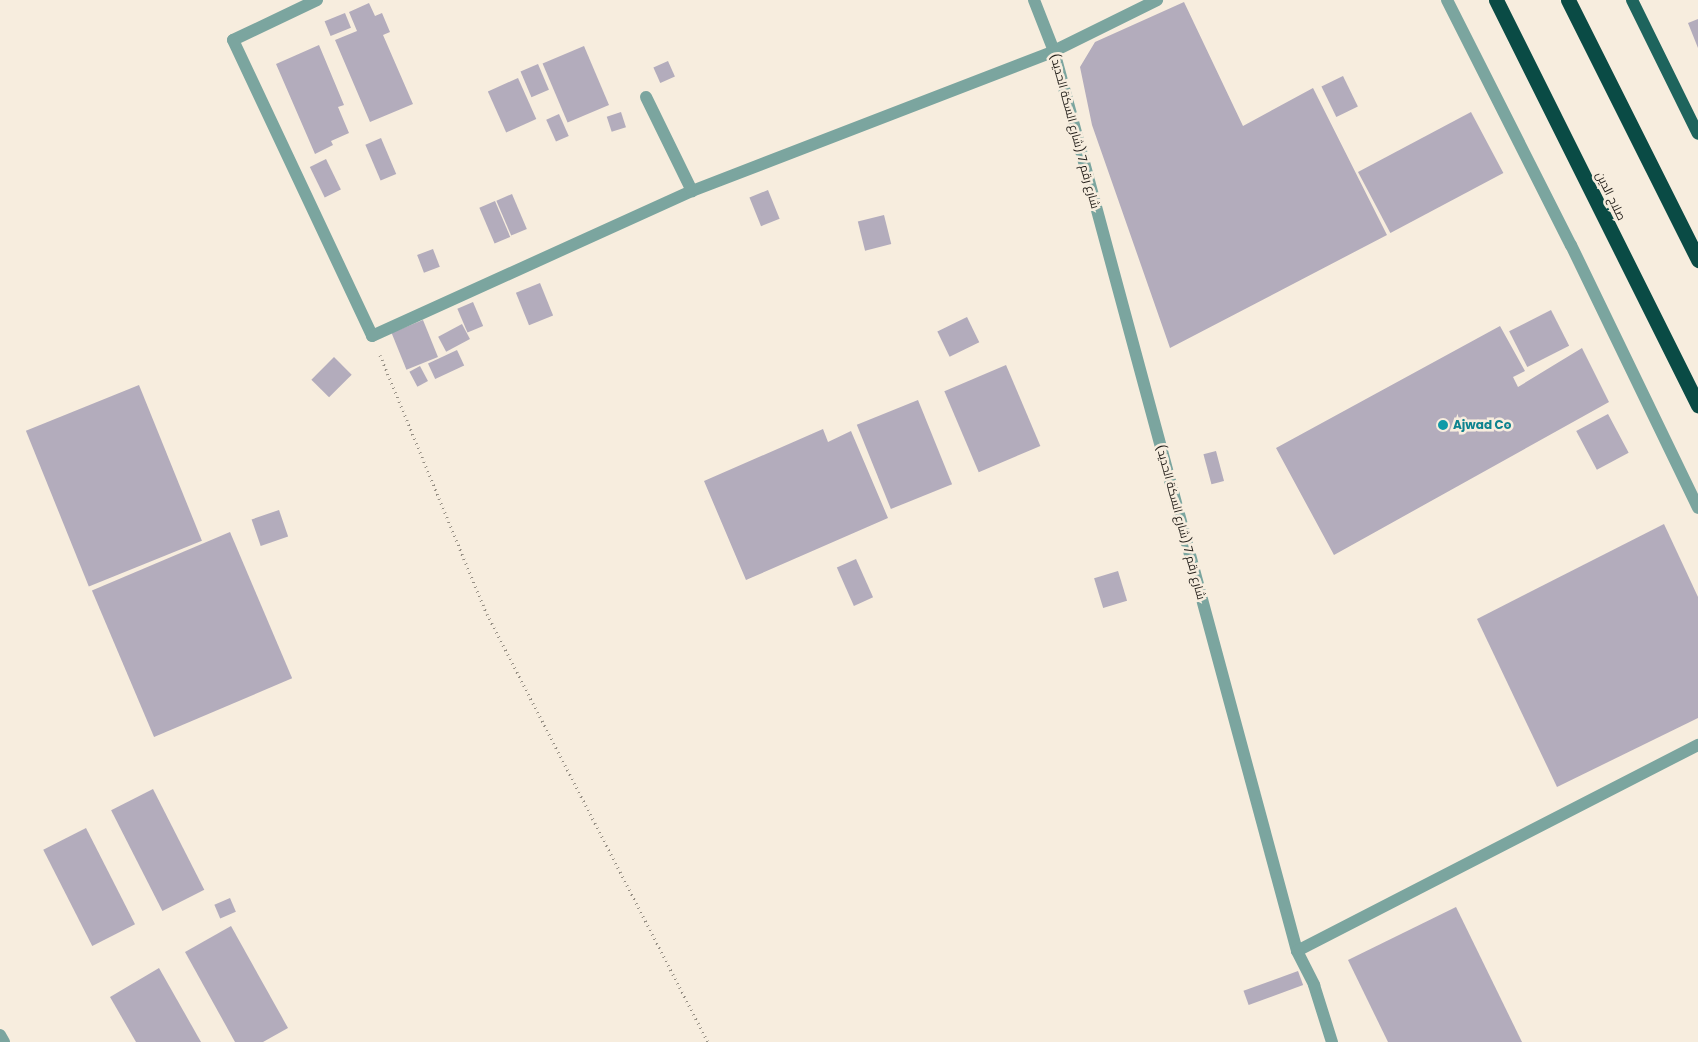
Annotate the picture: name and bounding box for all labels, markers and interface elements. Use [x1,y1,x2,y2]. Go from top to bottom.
street label: شارع رقم 7 (شارع السكة الحديد) [1047,52,1103,210]
street label: صلاح الدين [1593,169,1629,223]
place label: Ajwad Co [1453,418,1511,432]
marker: Ajwad Co [1437,419,1449,431]
street label: شارع رقم 7 (شارع السكة الحديد) [1153,443,1209,601]

